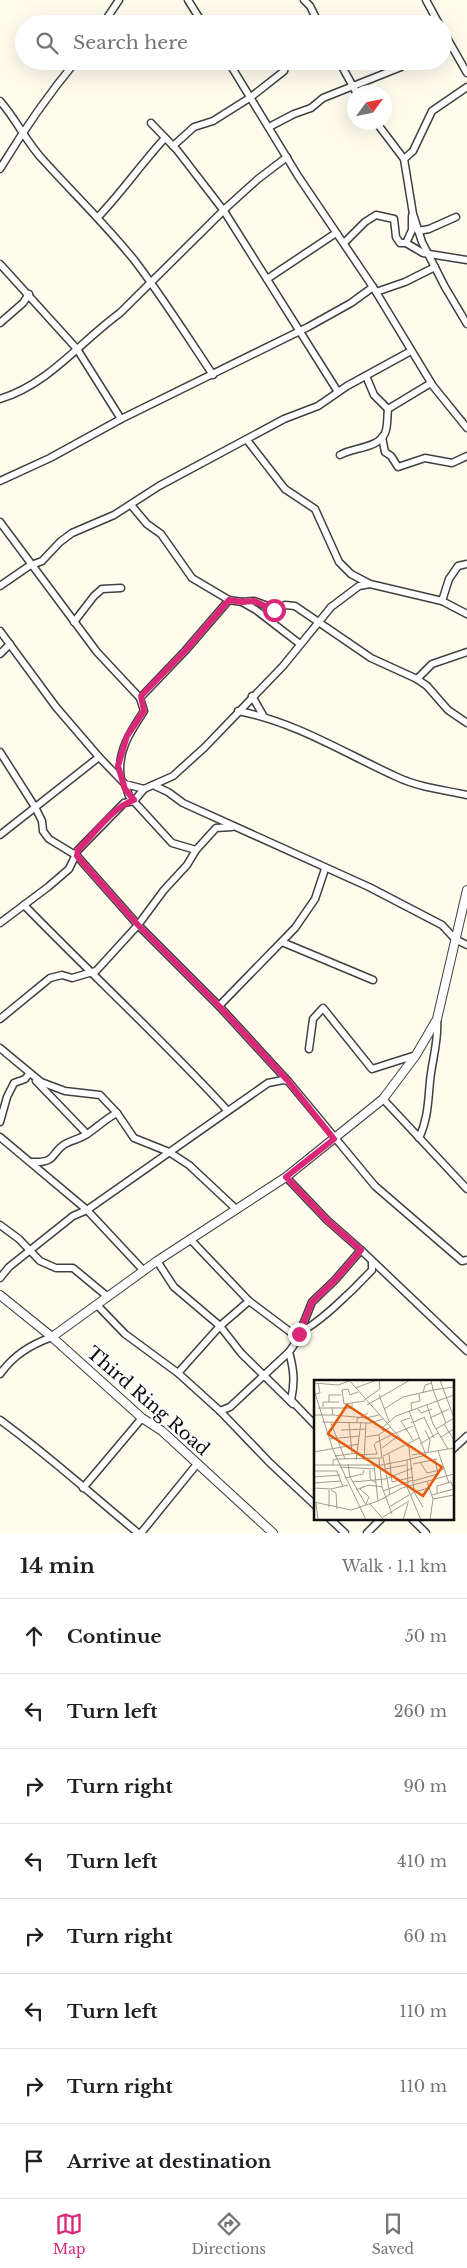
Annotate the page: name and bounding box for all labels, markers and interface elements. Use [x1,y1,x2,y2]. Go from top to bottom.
search box [15,15,452,70]
icon: search [33,29,61,57]
text: Search here [73,31,188,54]
north arrow [347,85,392,130]
route start [263,599,286,622]
route end [288,1323,311,1346]
street label: Third Ring Road [82,1342,214,1460]
inset map [314,1380,454,1520]
text: 14 min [20,1553,95,1579]
text: Walk · 1.1 km [342,1556,447,1576]
icon: ahead [20,1622,48,1650]
text: Continue [67,1625,162,1648]
text: 50 m [405,1626,447,1646]
icon: left [20,1697,48,1725]
text: Turn left [67,1700,158,1723]
text: 260 m [394,1701,447,1721]
icon: right [20,1772,48,1800]
text: Turn right [67,1775,173,1798]
text: 90 m [404,1776,447,1796]
icon: left [20,1847,48,1875]
text: Turn left [67,1850,158,1873]
text: 410 m [397,1851,447,1871]
icon: right [20,1922,48,1950]
text: Turn right [67,1925,173,1948]
text: 60 m [404,1926,447,1946]
icon: left [20,1997,48,2025]
text: Turn left [67,2000,158,2023]
text: 110 m [400,2001,447,2021]
icon: right [20,2072,48,2100]
text: Turn right [67,2075,173,2098]
text: 110 m [400,2076,447,2096]
icon: arrive [20,2147,48,2175]
text: Arrive at destination [67,2150,271,2173]
tab: Map [53,2210,86,2258]
tab: Directions [191,2210,266,2258]
tab: Saved [372,2210,414,2258]

